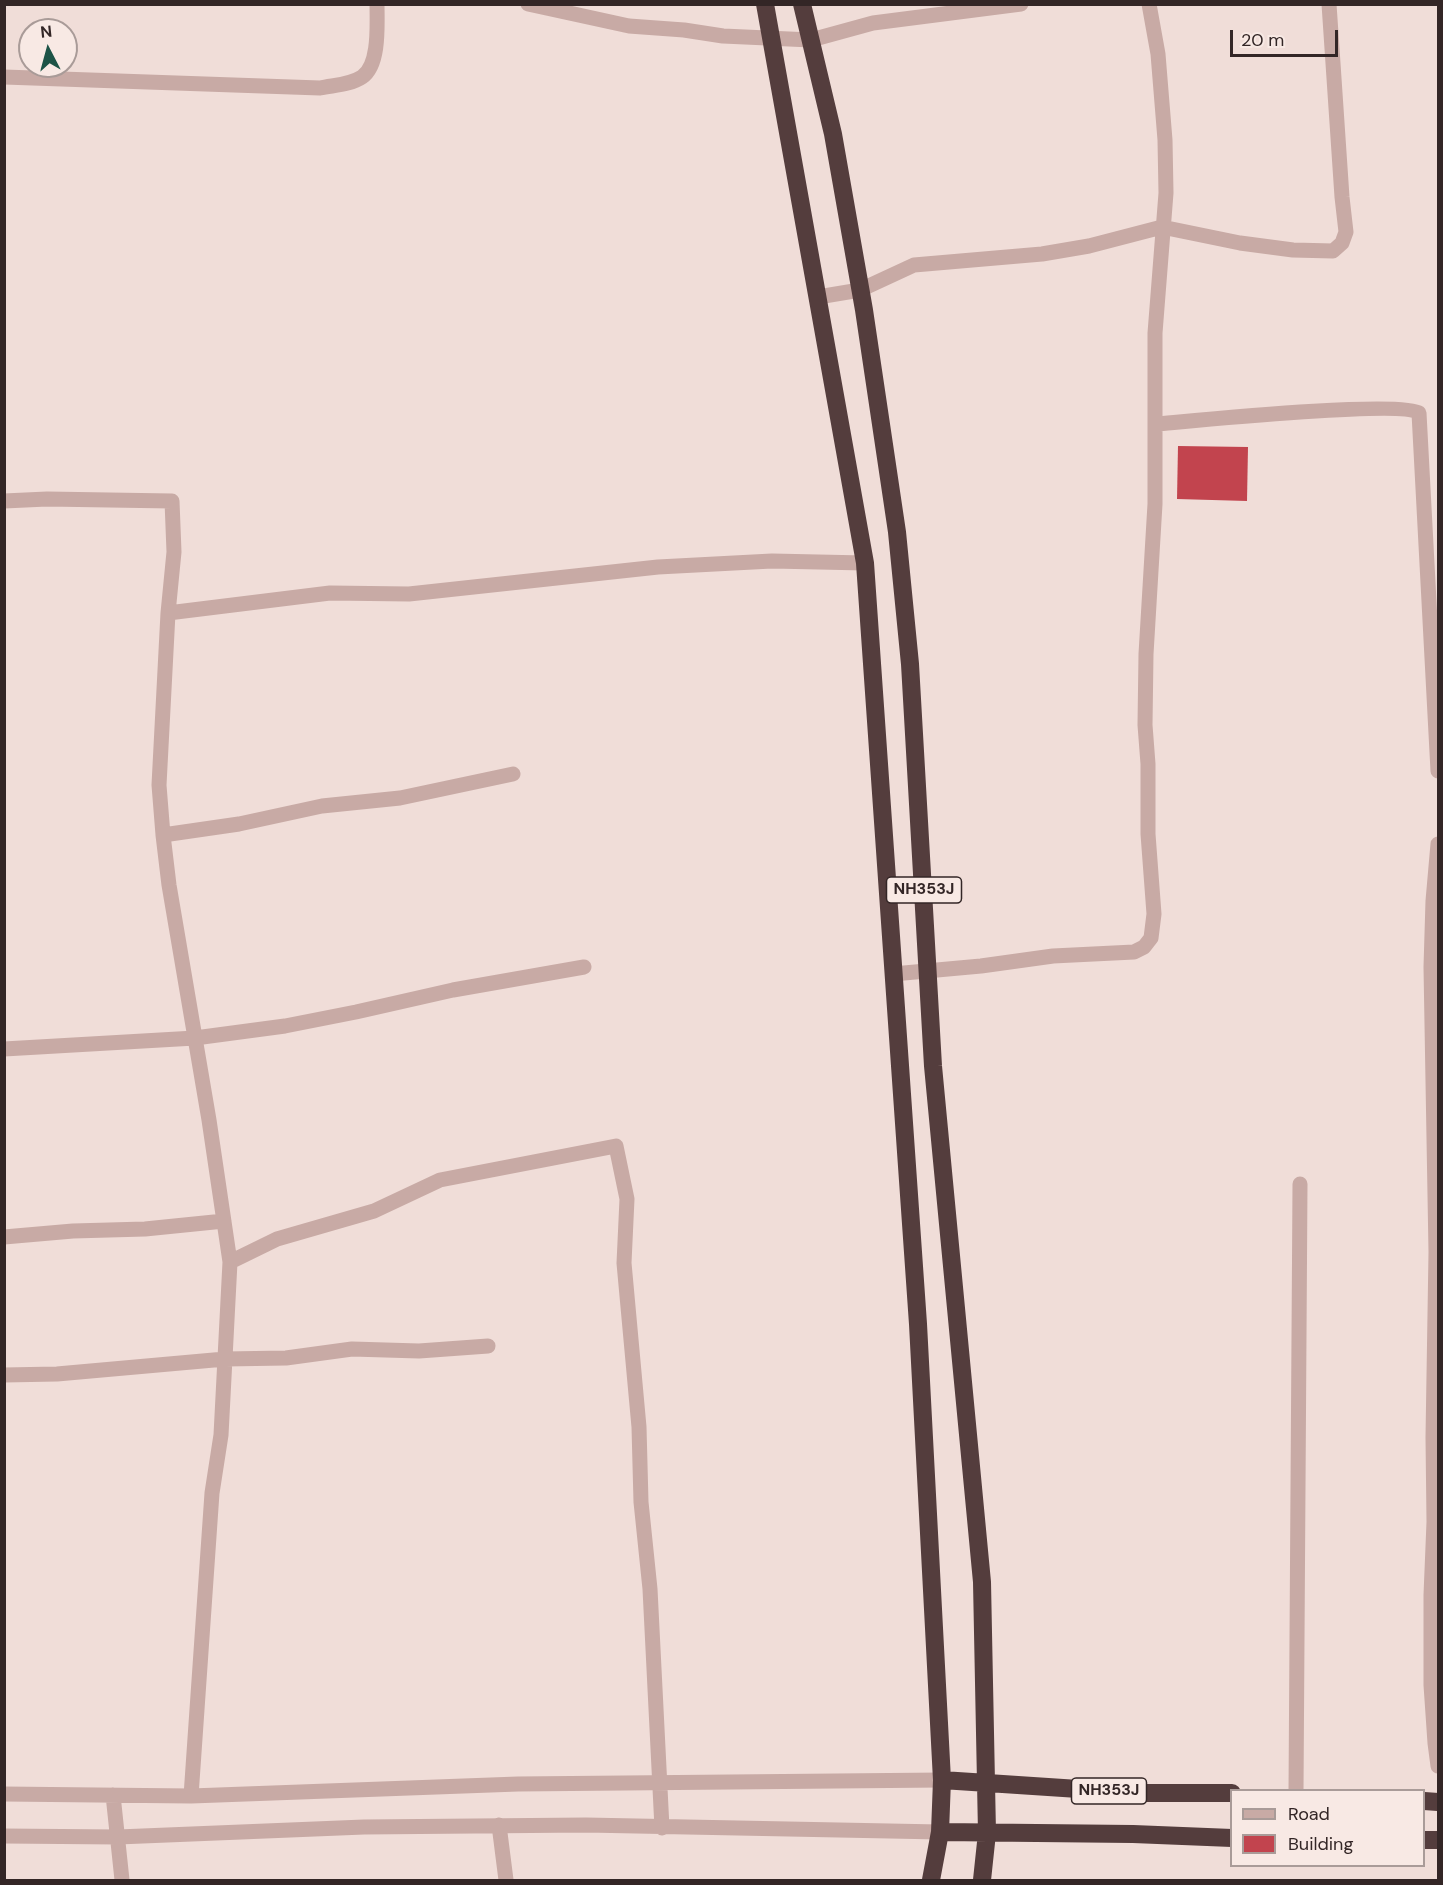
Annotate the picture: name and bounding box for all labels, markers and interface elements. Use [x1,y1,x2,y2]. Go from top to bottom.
north arrow [18,18,78,78]
scale bar [1233,18,1341,56]
text: N [39,21,53,43]
text: 20 m [1241,28,1284,52]
road number: NH353J [886,877,962,903]
road number: NH353J [1072,1778,1146,1804]
legend [1230,1789,1425,1867]
text: Road [1288,1802,1330,1826]
text: Building [1288,1832,1353,1856]

